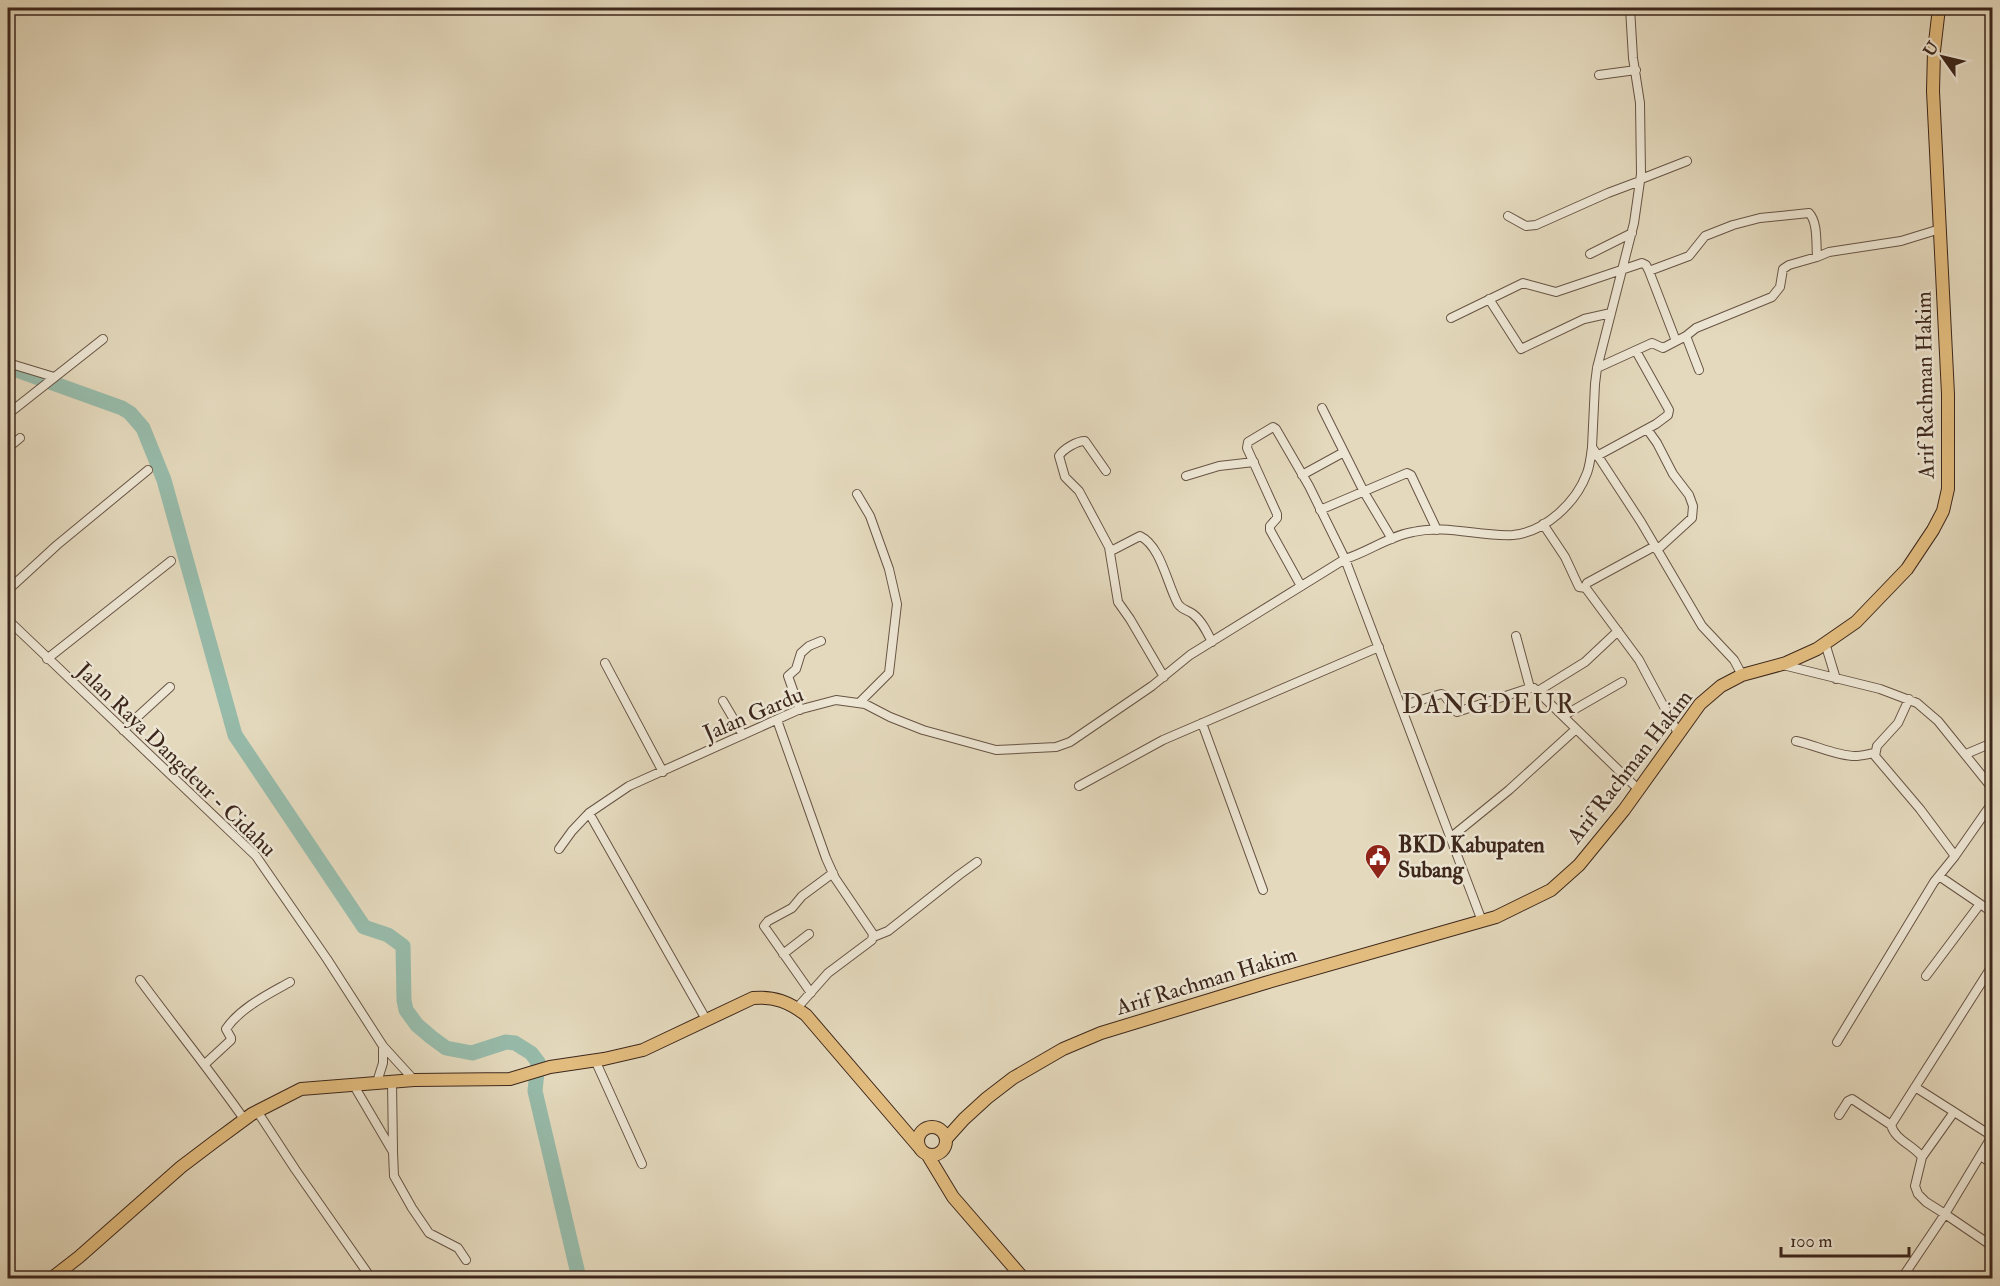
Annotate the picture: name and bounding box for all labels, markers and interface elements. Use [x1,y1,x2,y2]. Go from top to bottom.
north arrow [1913,27,1973,87]
text: U [1919,38,1944,60]
street label: Arif Rachman Hakim [1909,291,1941,480]
street label: Jalan Raya Dangdeur - Cidahu [70,656,282,863]
street label: Jalan Gardu [698,680,808,748]
street label: Arif Rachman Hakim [1560,684,1699,850]
district label: DANGDEUR [1402,689,1576,721]
place label: BKD Kabupaten Subang [1398,831,1545,885]
public building icon: BKD Kabupaten Subang [1363,842,1393,880]
street label: Arif Rachman Hakim [1112,940,1300,1022]
scale bar [1781,1220,1908,1258]
text: 100 m [1790,1230,1833,1253]

